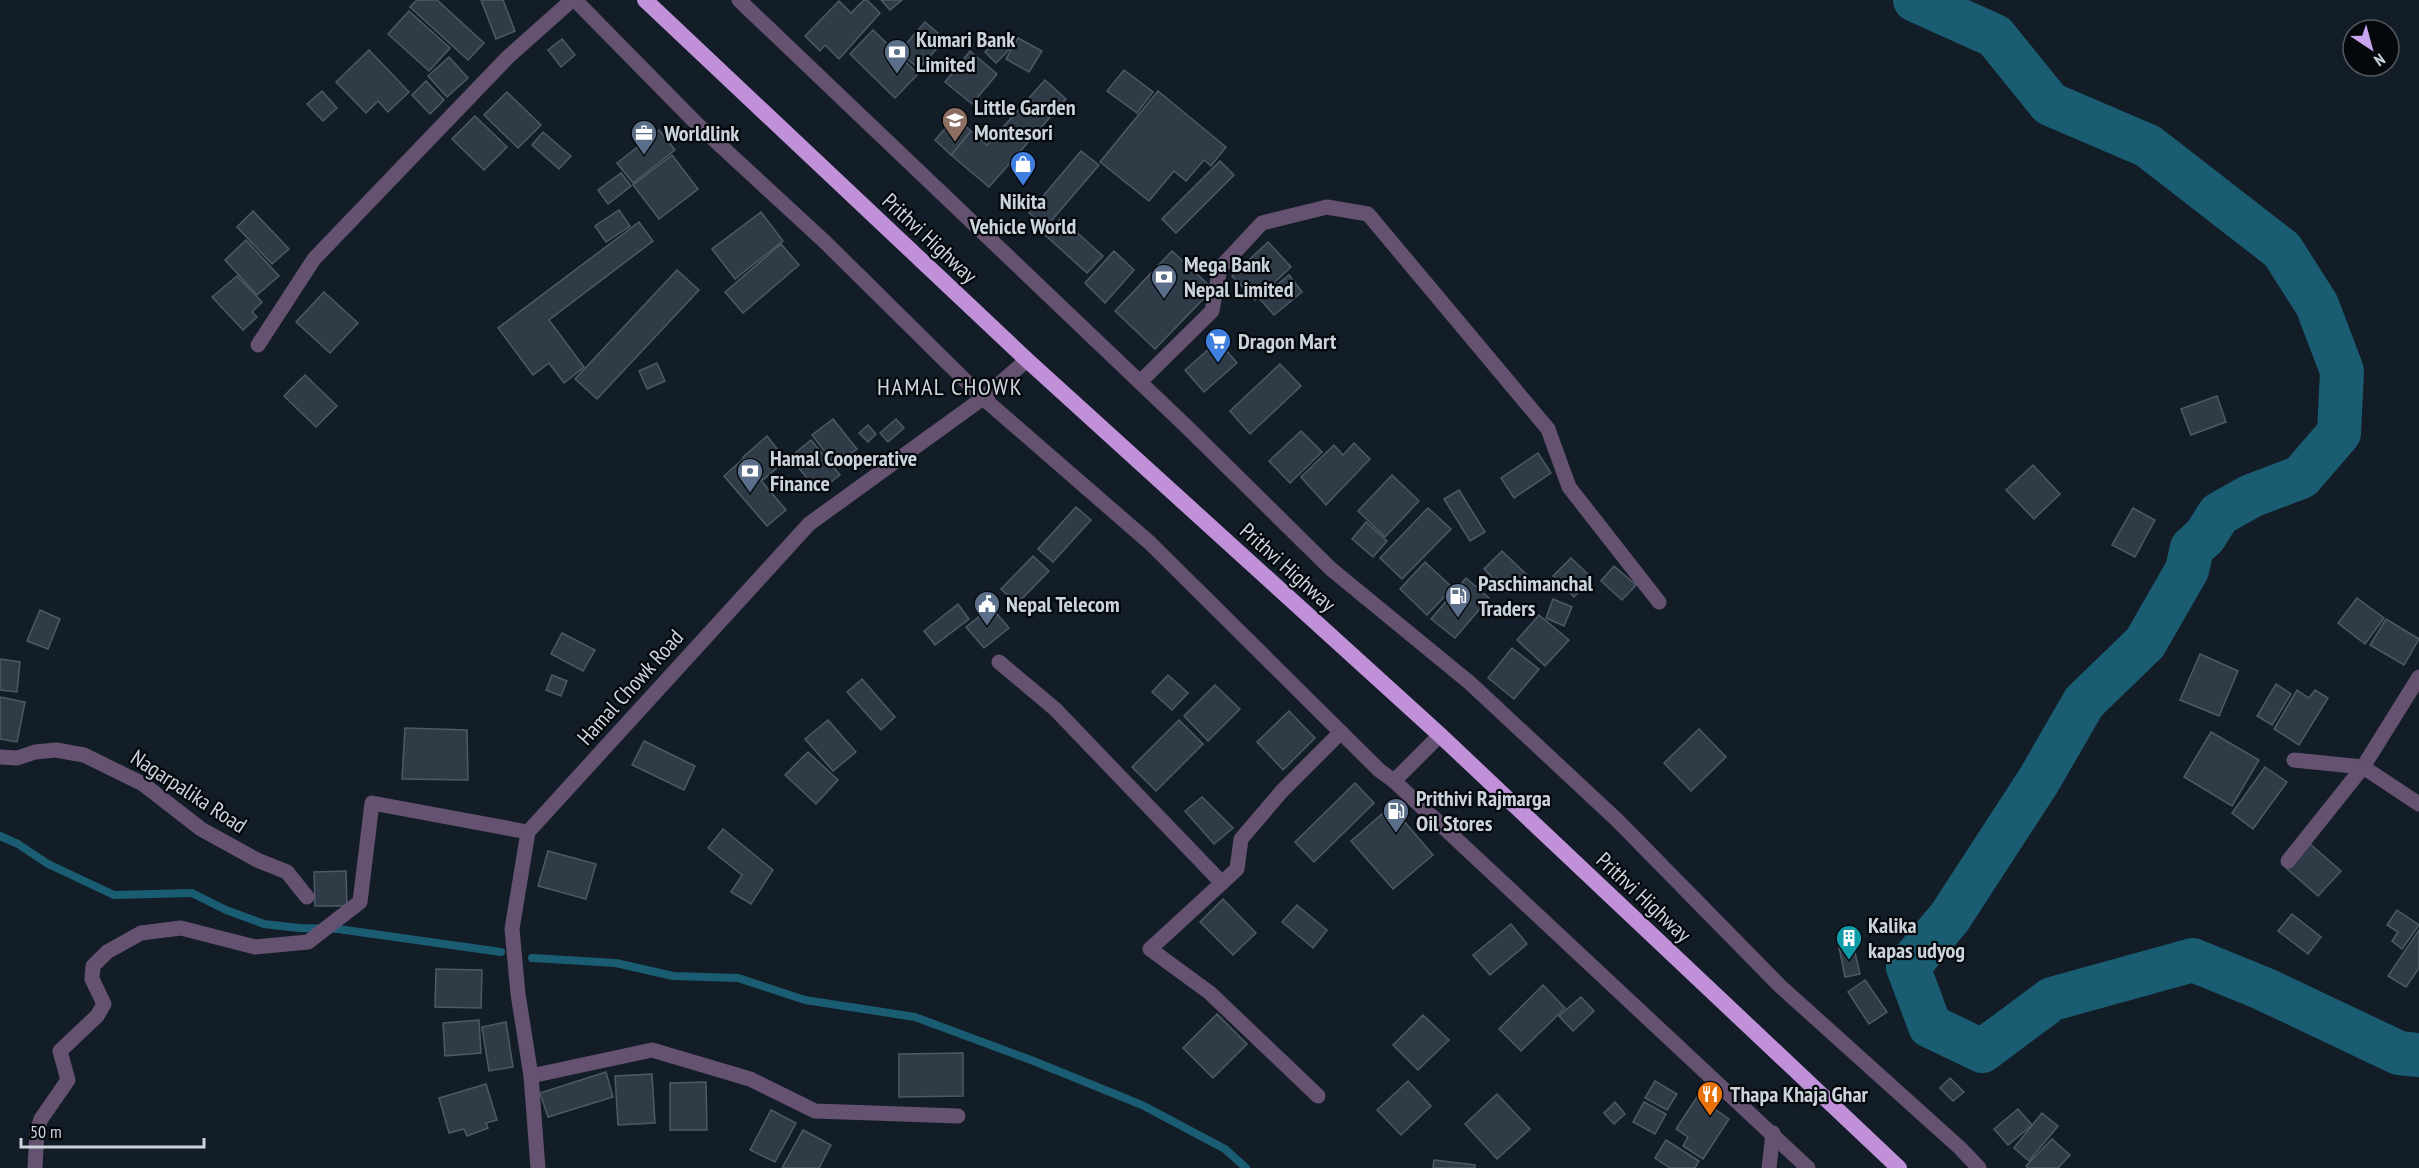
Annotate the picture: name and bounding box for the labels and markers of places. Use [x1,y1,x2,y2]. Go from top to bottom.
place label: Kumari Bank Limited [916,25,1016,78]
bank icon: Kumari Bank Limited [882,37,912,75]
place label: Little Garden Montesori [974,93,1076,146]
school or university icon: Little Garden Montesori [940,105,970,143]
office icon: Worldlink [629,118,659,156]
place label: Worldlink [663,119,740,147]
shop icon: Nikita Vehicle World [1008,149,1038,187]
place label: Nikita Vehicle World [969,187,1077,240]
place label: Mega Bank Nepal Limited [1184,250,1294,303]
bank icon: Mega Bank Nepal Limited [1149,262,1179,300]
supermarket icon: Dragon Mart [1203,326,1233,364]
place label: Dragon Mart [1238,327,1337,355]
place label: Hamal Cooperative Finance [770,444,917,497]
bank icon: Hamal Cooperative Finance [735,456,765,494]
place label: Paschimanchal Traders [1478,569,1594,622]
fuel station icon: Paschimanchal Traders [1443,581,1473,619]
public building icon: Nepal Telecom [972,589,1002,627]
place label: Nepal Telecom [1006,590,1120,618]
place label: Prithivi Rajmarga Oil Stores [1416,784,1551,837]
fuel station icon: Prithivi Rajmarga Oil Stores [1381,796,1411,834]
place label: Kalika kapas udyog [1868,911,1965,964]
building icon: Kalika kapas udyog [1834,923,1864,961]
restaurant icon: Thapa Khaja Ghar [1695,1079,1725,1117]
place label: Thapa Khaja Ghar [1730,1080,1868,1108]

